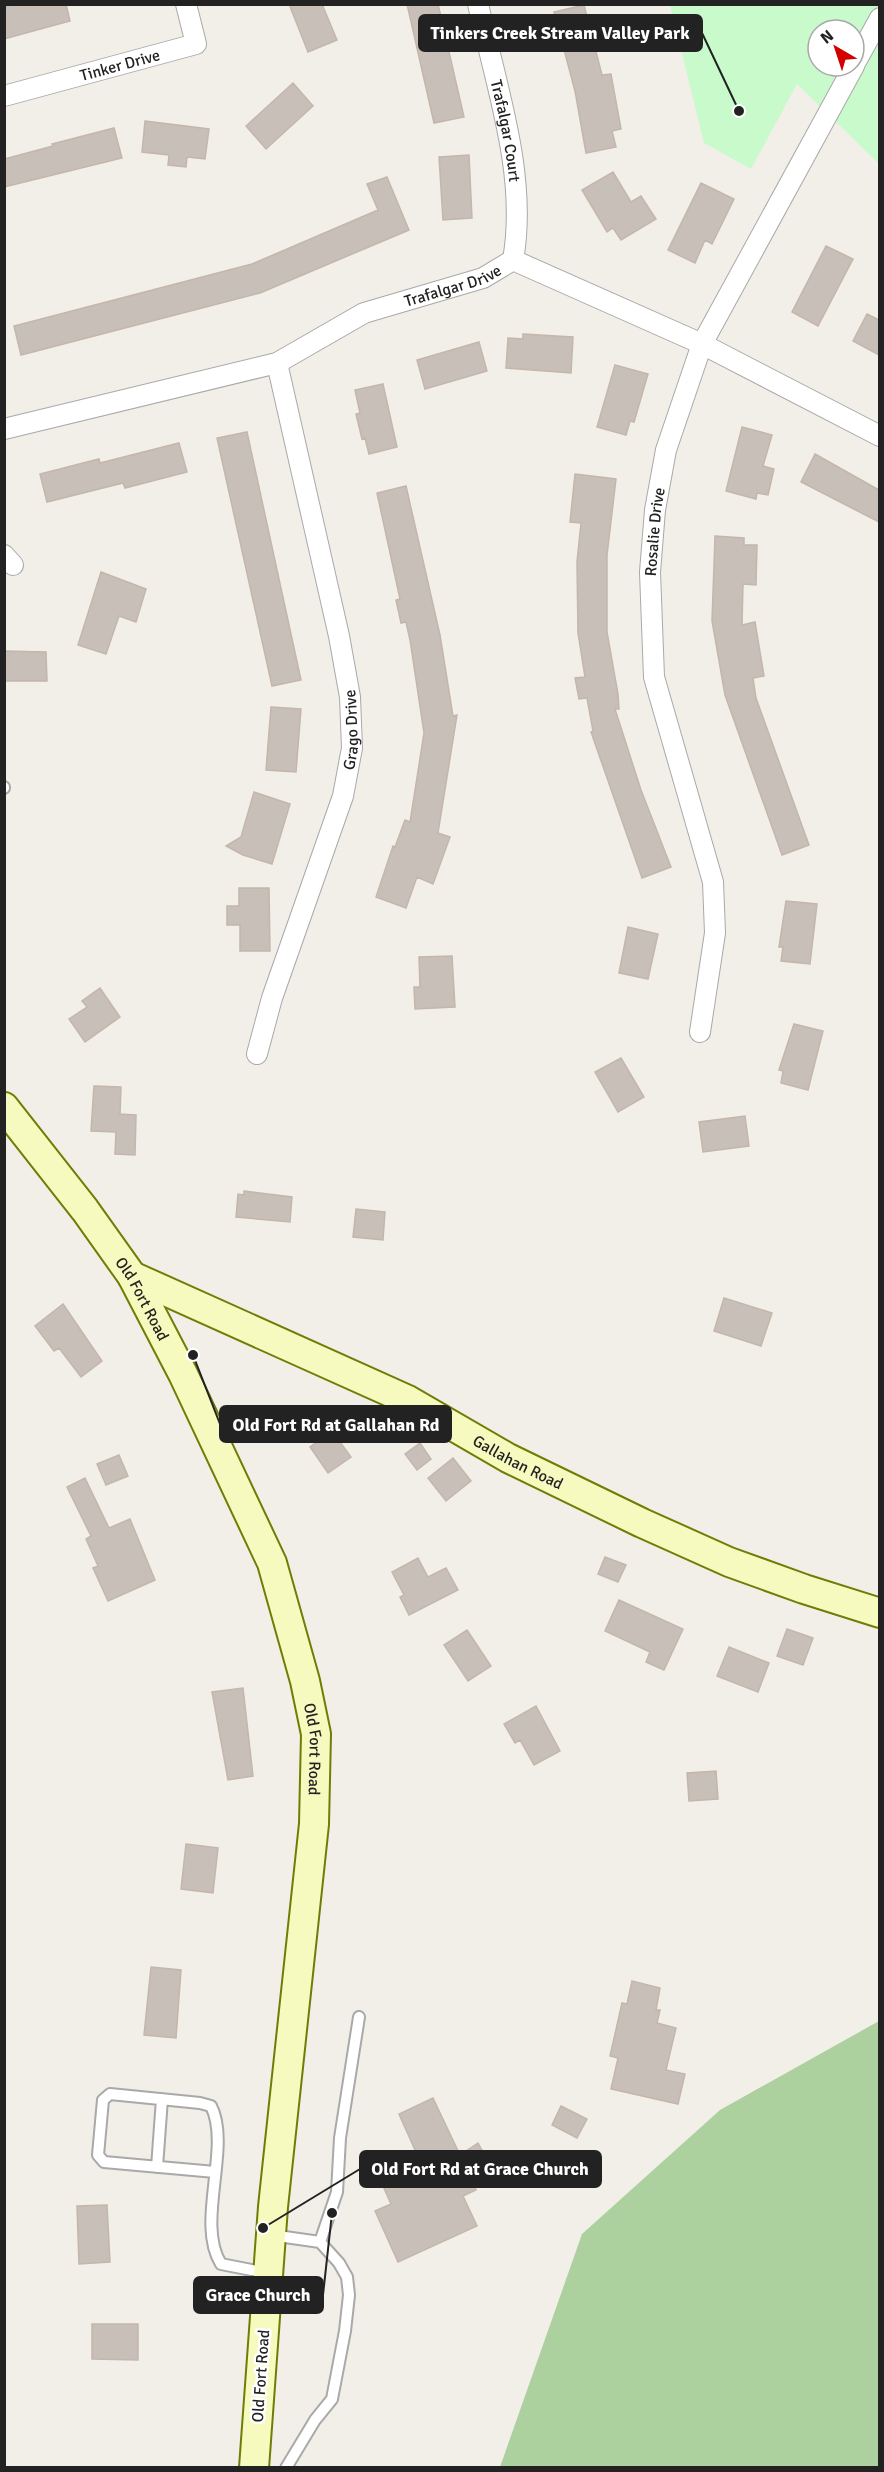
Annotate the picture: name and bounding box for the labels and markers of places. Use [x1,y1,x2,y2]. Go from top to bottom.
callout: Tinkers Creek Stream Valley Park [419,15,702,51]
callout: Old Fort Rd at Gallahan Rd [220,1406,451,1442]
callout: Old Fort Rd at Grace Church [360,2151,601,2187]
callout: Grace Church [194,2277,323,2313]

